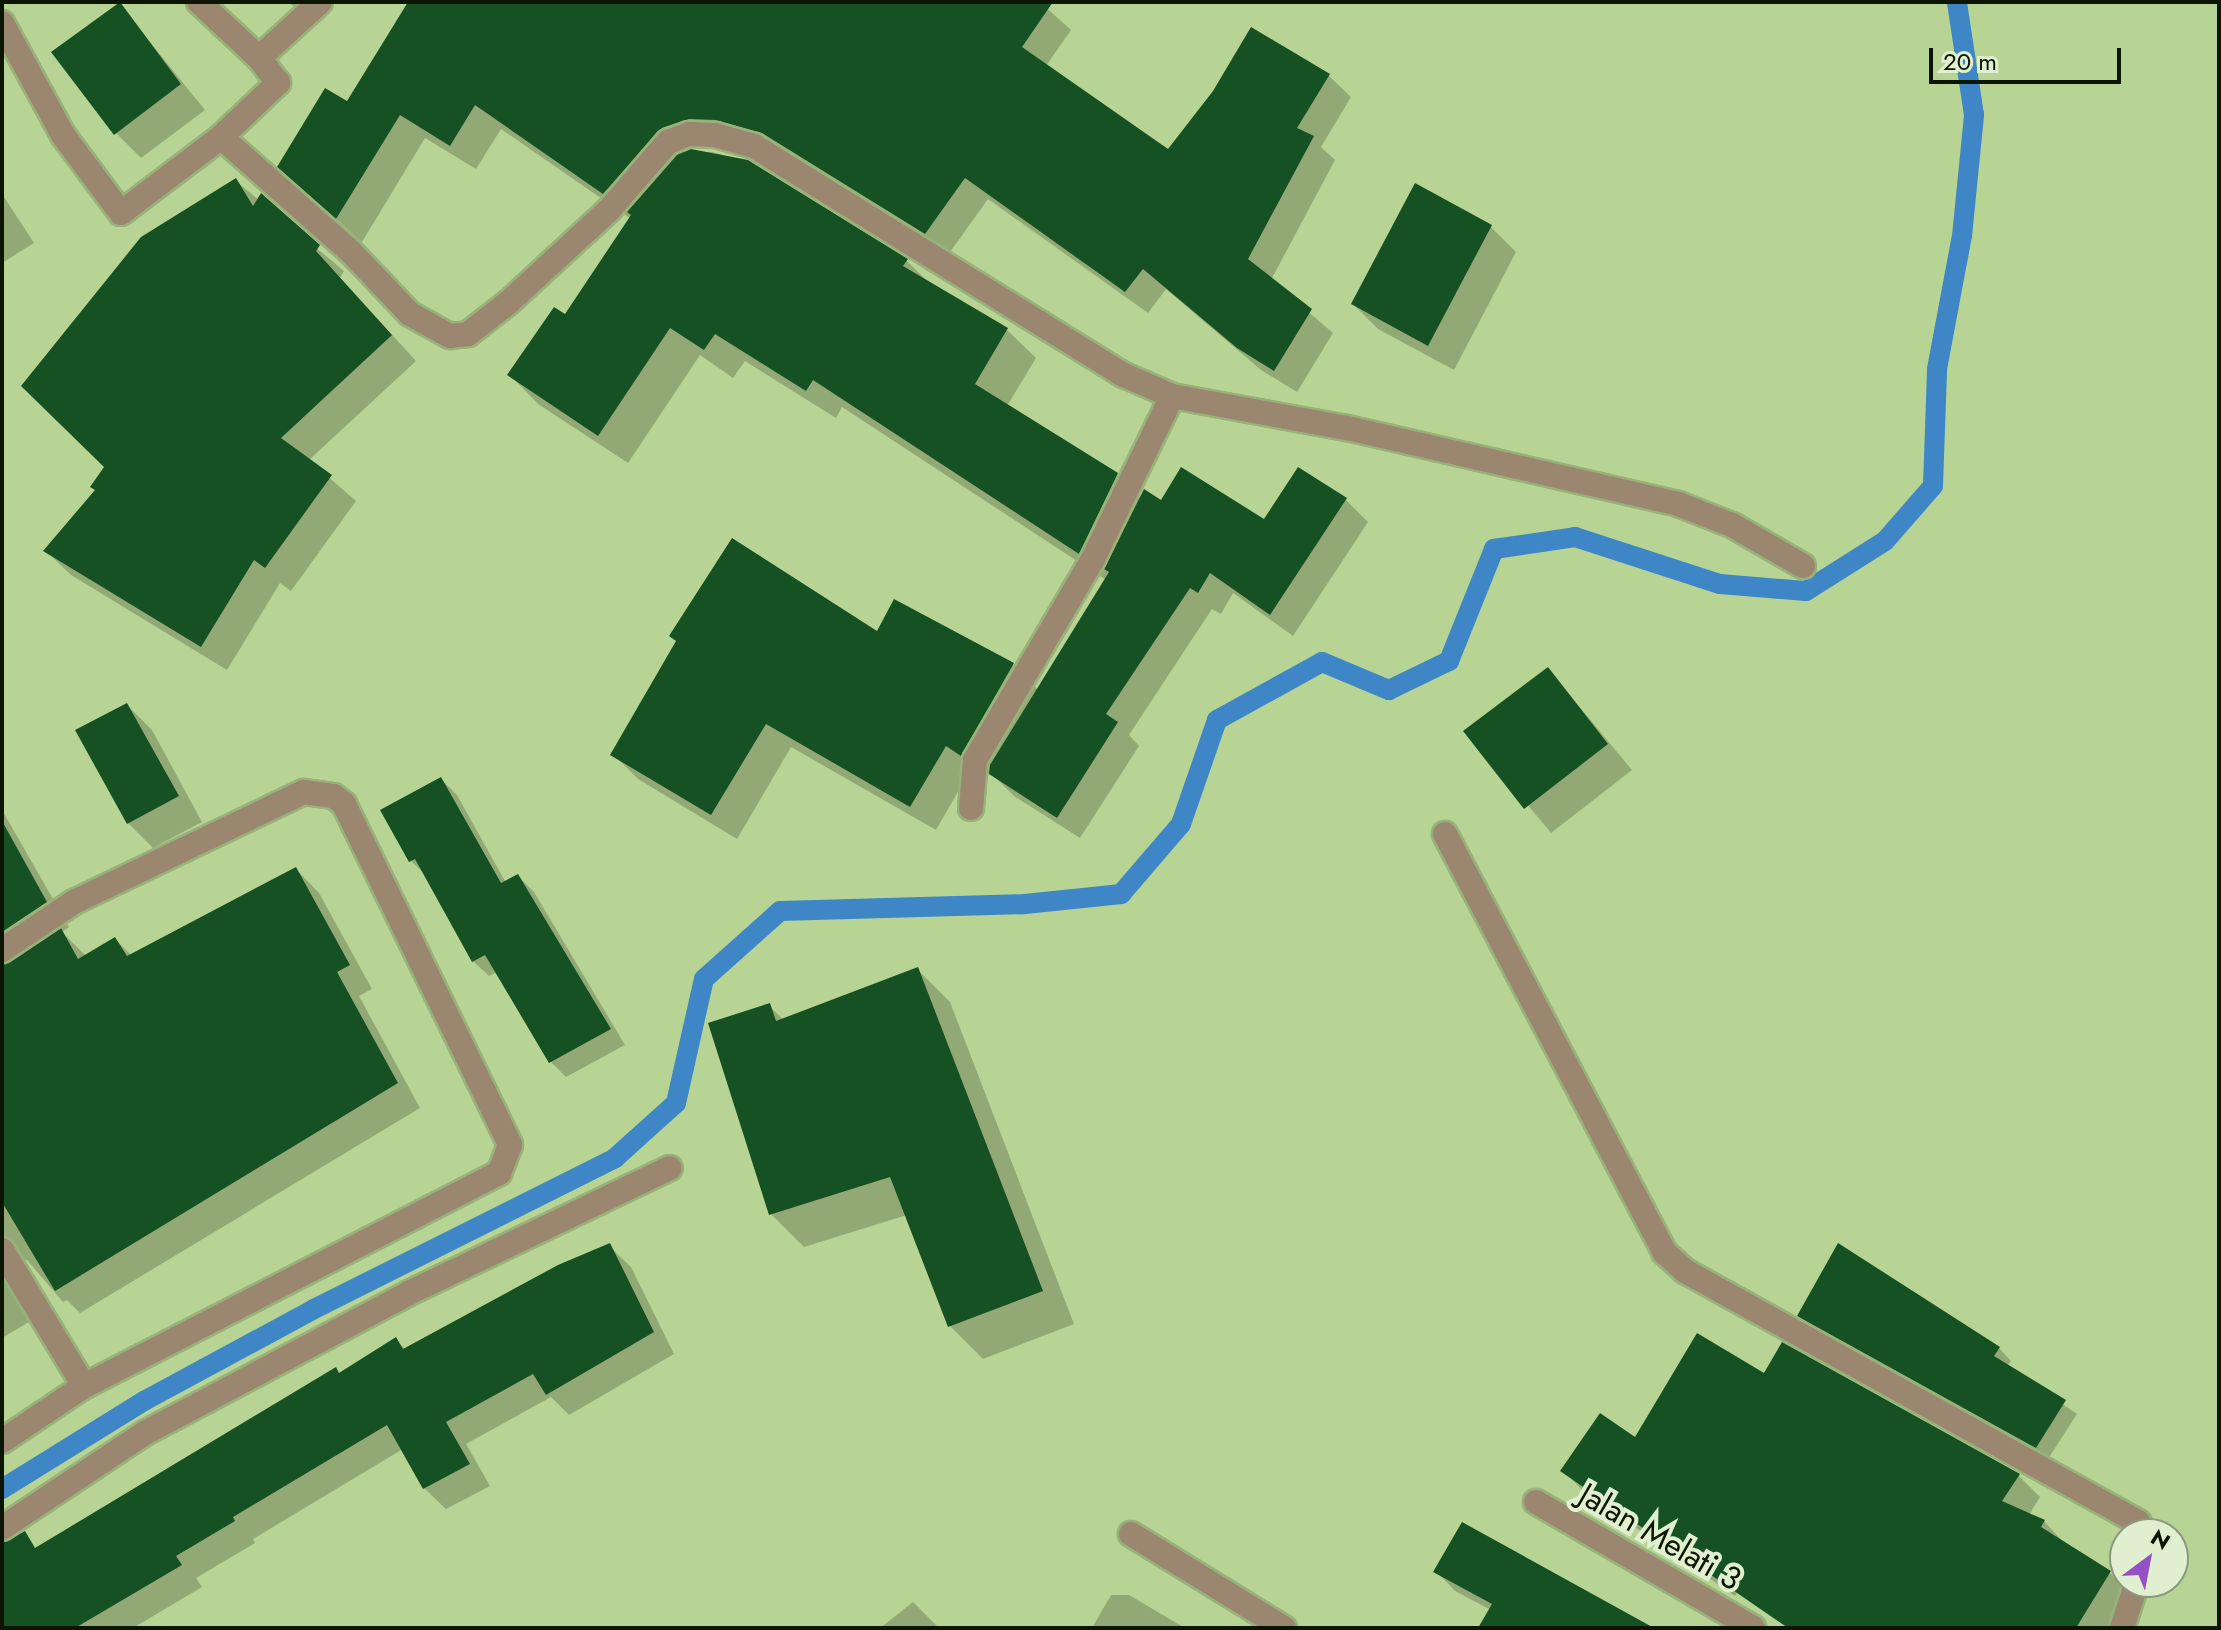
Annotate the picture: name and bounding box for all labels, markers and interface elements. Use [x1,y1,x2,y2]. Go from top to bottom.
scale bar [1933,32,2125,82]
text: 20 m [1943,44,1997,79]
street label: Jalan Melati 3 [1572,1475,1748,1599]
north arrow [2109,1518,2189,1598]
text: N [2145,1521,2177,1558]

